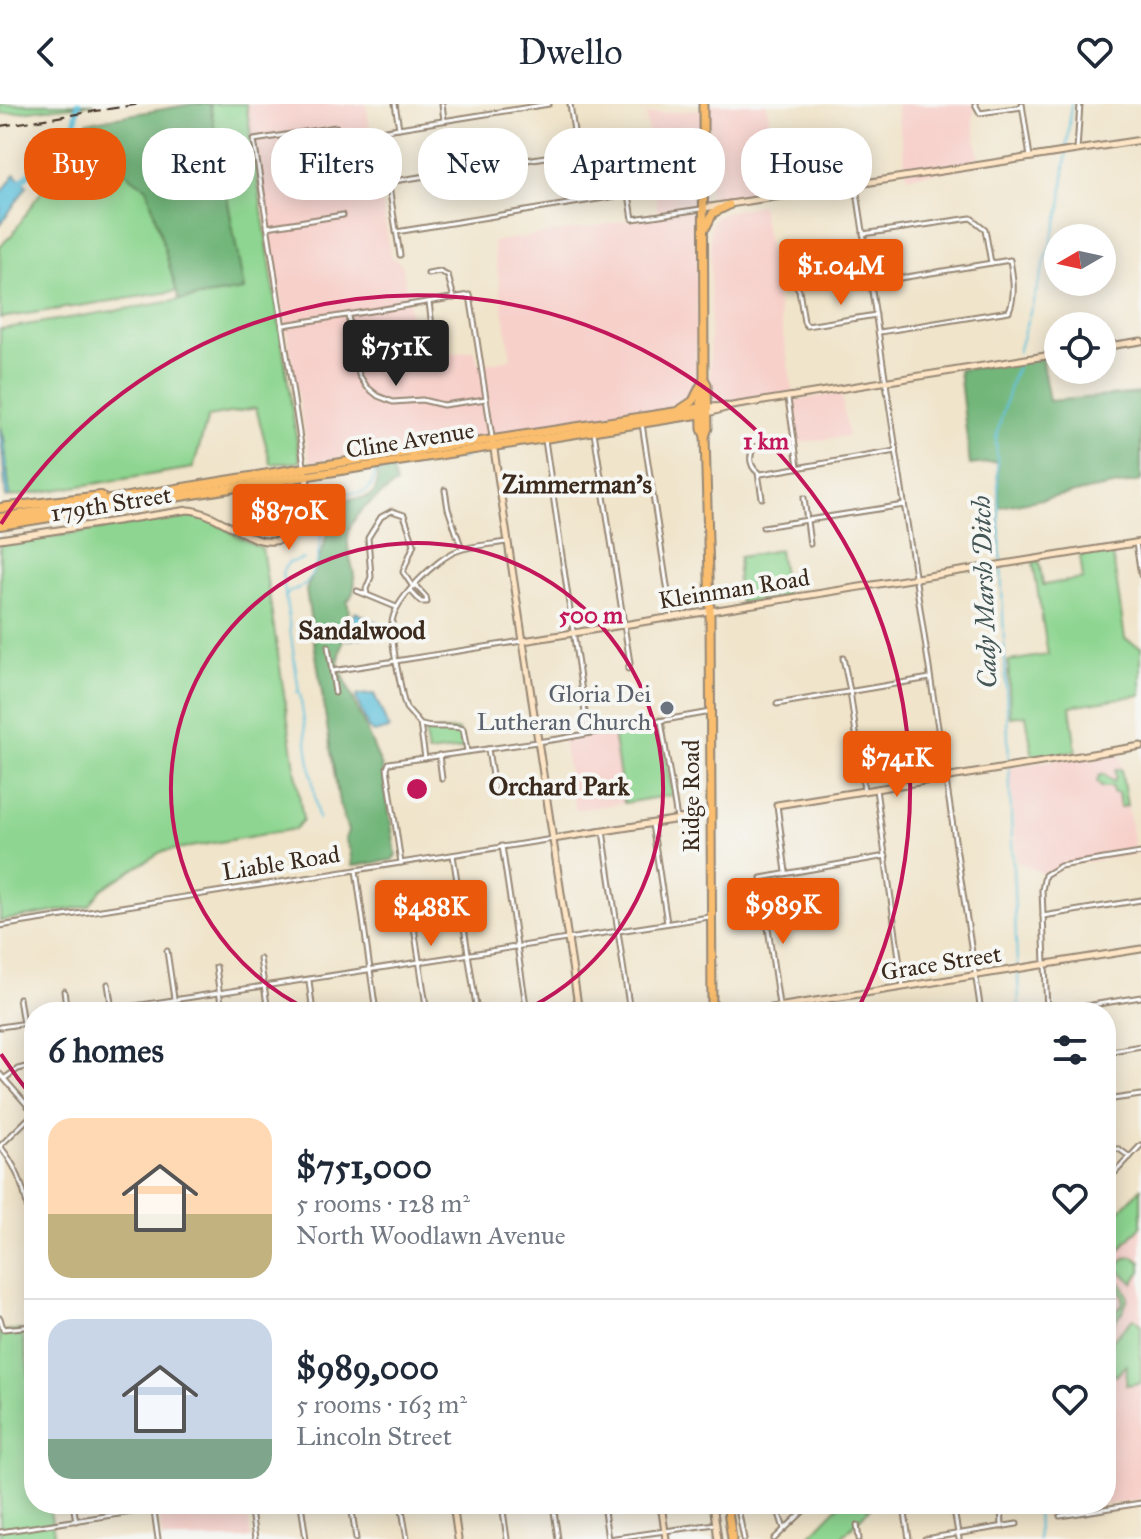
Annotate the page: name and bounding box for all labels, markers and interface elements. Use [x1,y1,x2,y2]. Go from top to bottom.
icon: back [24,30,68,74]
text: Dwello [518,30,623,74]
icon: heart [1073,30,1117,74]
chip: Buy [24,128,126,200]
chip: Rent [142,128,255,200]
chip: Filters [271,128,402,200]
chip: New [418,128,528,200]
chip: Apartment [544,128,725,200]
chip: House [741,128,872,200]
north arrow [1044,224,1116,296]
map controls [1044,224,1116,384]
pin: $1.04M [776,239,906,307]
text: $1.04M [797,249,885,281]
button: locate [1044,312,1116,384]
pin: $751K [340,320,452,388]
text: $751K [361,330,431,362]
street label: Cline Avenue [344,415,476,465]
text: 1 km [743,426,790,456]
district label: Zimmerman's [502,468,653,500]
street label: 179th Street [48,480,174,528]
pin: $870K [233,484,345,552]
text: $870K [251,494,327,526]
water label: Cady Marsh Ditch [965,495,1003,689]
street label: Kleinman Road [656,562,812,616]
text: 500 m [559,600,624,630]
district label: Sandalwood [298,614,427,646]
place label: Gloria Dei Lutheran Church [477,679,651,737]
marker: Gloria Dei Lutheran Church [658,699,676,717]
pin: $741K [841,731,953,799]
street label: Ridge Road [676,740,706,852]
text: $741K [861,741,933,773]
district label: Orchard Park [488,770,630,802]
centre of rings [403,775,431,803]
street label: Liable Road [220,839,342,887]
pin: $989K [727,878,839,946]
pin: $488K [375,880,487,948]
text: $989K [745,888,821,920]
text: $488K [393,890,469,922]
street label: Grace Street [879,939,1004,987]
icon: filters [1048,1028,1092,1072]
text: 6 homes [48,1030,164,1071]
text: $751,000 [296,1146,432,1187]
icon: home [112,1150,208,1246]
icon: heart [1048,1176,1092,1220]
text: 5 rooms · 128 m² [296,1187,470,1219]
text: North Woodlawn Avenue [296,1219,566,1251]
text: $989,000 [296,1347,439,1388]
icon: home [112,1351,208,1447]
icon: heart [1048,1377,1092,1421]
text: 5 rooms · 163 m² [296,1388,467,1420]
text: Lincoln Street [296,1420,452,1452]

